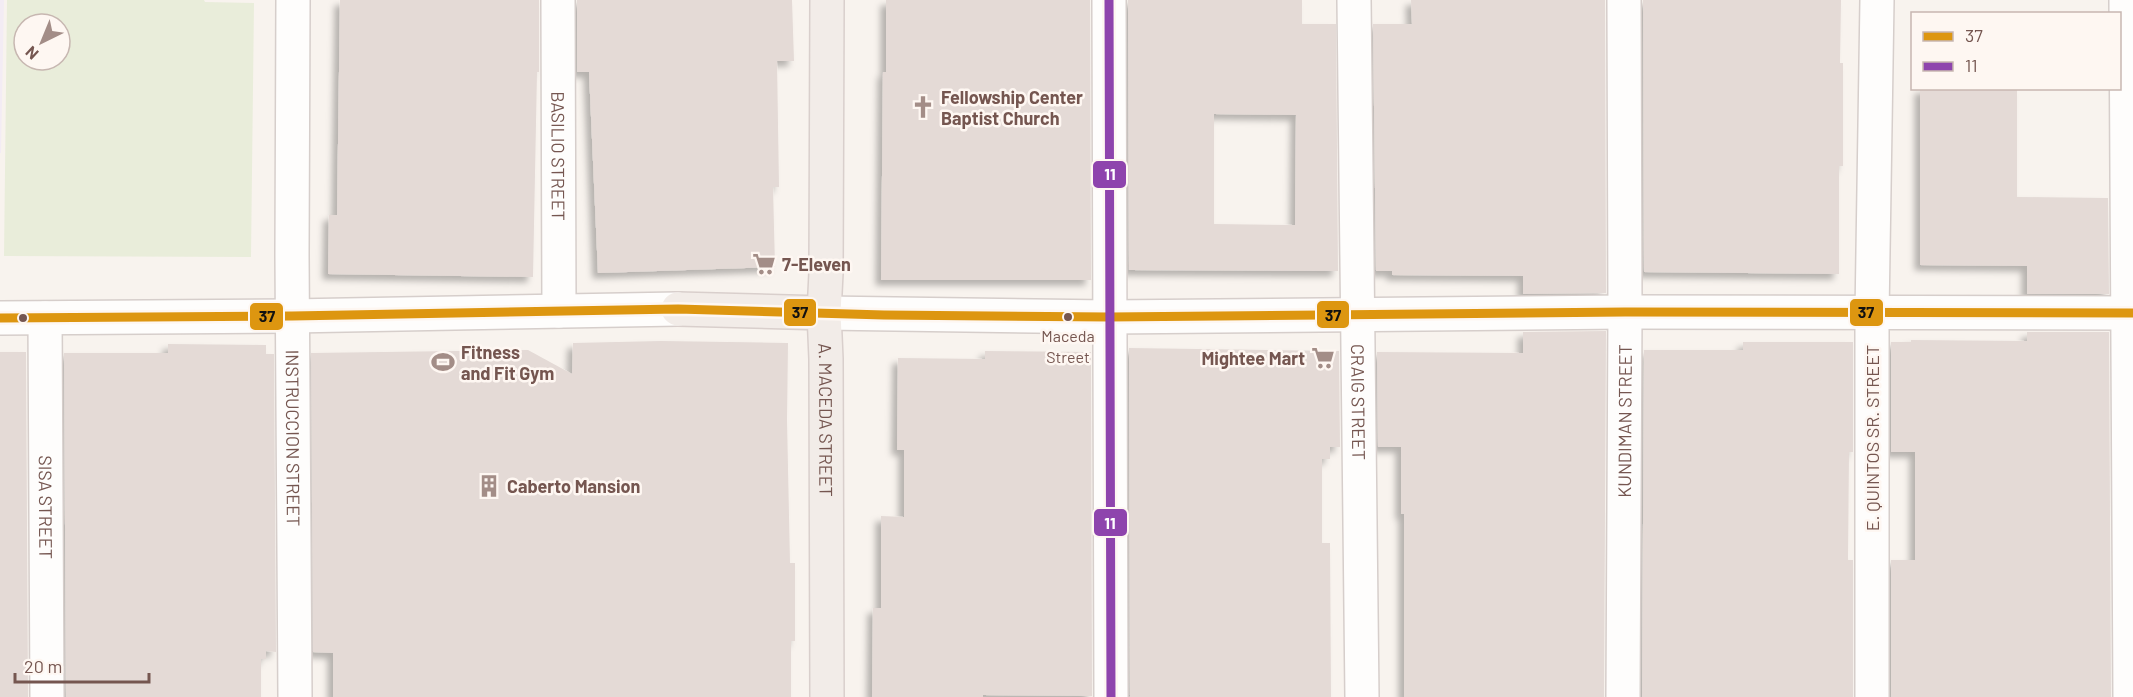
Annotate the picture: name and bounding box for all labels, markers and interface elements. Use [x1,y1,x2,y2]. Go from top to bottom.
north arrow [12,12,72,72]
legend [1911,12,2121,90]
text: 37 [1965,24,1983,46]
text: N [21,43,42,64]
text: 11 [1965,54,1978,76]
place label: Fellowship Center Baptist Church [941,86,1083,129]
street label: BASILIO STREET [547,91,570,221]
church icon: Fellowship Center Baptist Church [910,94,936,120]
line badge: 11 [1092,160,1127,189]
text: 11 [1104,164,1116,183]
supermarket icon: 7-Eleven [751,251,777,277]
place label: 7-Eleven [782,253,851,275]
line badge: 37 [783,298,817,327]
line badge: 37 [1849,298,1884,327]
line badge: 37 [1316,300,1350,329]
line badge: 37 [249,302,284,331]
text: 37 [792,302,808,321]
text: 37 [1858,302,1874,321]
text: 37 [1325,305,1341,324]
text: 37 [259,306,275,325]
marker: Maceda Street [1062,311,1074,323]
unlabelled marker [17,312,29,324]
place label: Maceda Street [1041,326,1095,366]
place label: Fitness and Fit Gym [461,341,554,384]
street label: A. MACEDA STREET [814,343,837,497]
street label: CRAIG STREET [1347,344,1370,460]
street label: KUNDIMAN STREET [1613,344,1636,498]
supermarket icon: Mightee Mart [1310,345,1336,371]
street label: E. QUINTOS SR. STREET [1861,345,1883,531]
place label: Mightee Mart [1202,347,1305,369]
sports icon: Fitness and Fit Gym [430,349,456,375]
street label: INSTRUCCION STREET [282,350,305,526]
street label: SISA STREET [35,455,57,559]
building icon: Caberto Mansion [476,473,502,499]
place label: Caberto Mansion [507,475,640,497]
line badge: 11 [1093,508,1128,537]
text: 11 [1104,513,1116,532]
scale bar [15,646,148,684]
text: 20 m [24,655,62,677]

